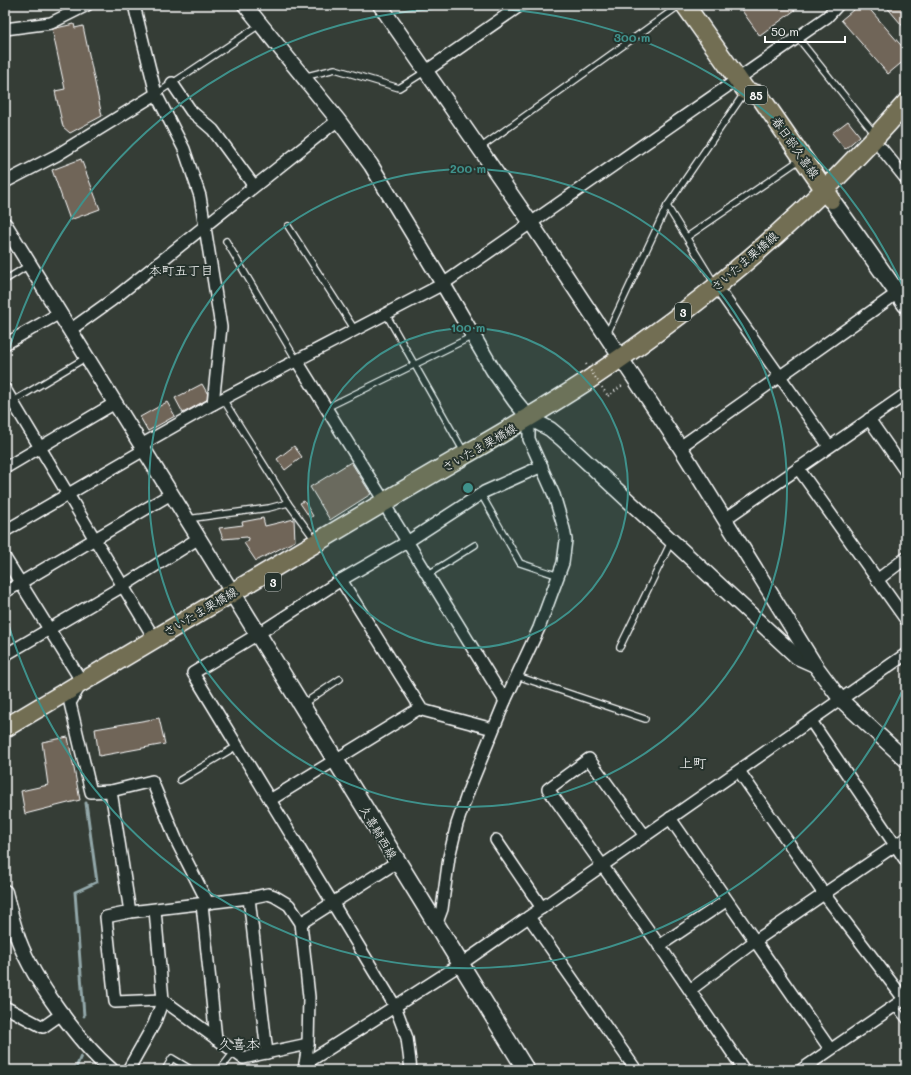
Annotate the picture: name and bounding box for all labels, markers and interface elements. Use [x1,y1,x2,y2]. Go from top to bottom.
scale bar [765,18,845,44]
text: 50 m [771,23,799,39]
text: 300 m [614,29,650,45]
road number: 85 [745,86,767,104]
street label: 春日部久喜線 [769,113,823,181]
text: 200 m [450,160,486,176]
street label: さいたま栗橋線 [707,228,781,294]
district label: 本町五丁目 [148,261,214,278]
road number: 3 [675,303,691,321]
text: 100 m [451,319,485,335]
street label: さいたま栗橋線 [439,419,519,475]
centre of rings [461,481,475,495]
road number: 3 [265,573,281,591]
street label: さいたま栗橋線 [160,583,240,639]
district label: 上町 [679,753,707,772]
street label: 久喜騎西線 [357,802,401,862]
district label: 久喜本 [218,1034,260,1053]

